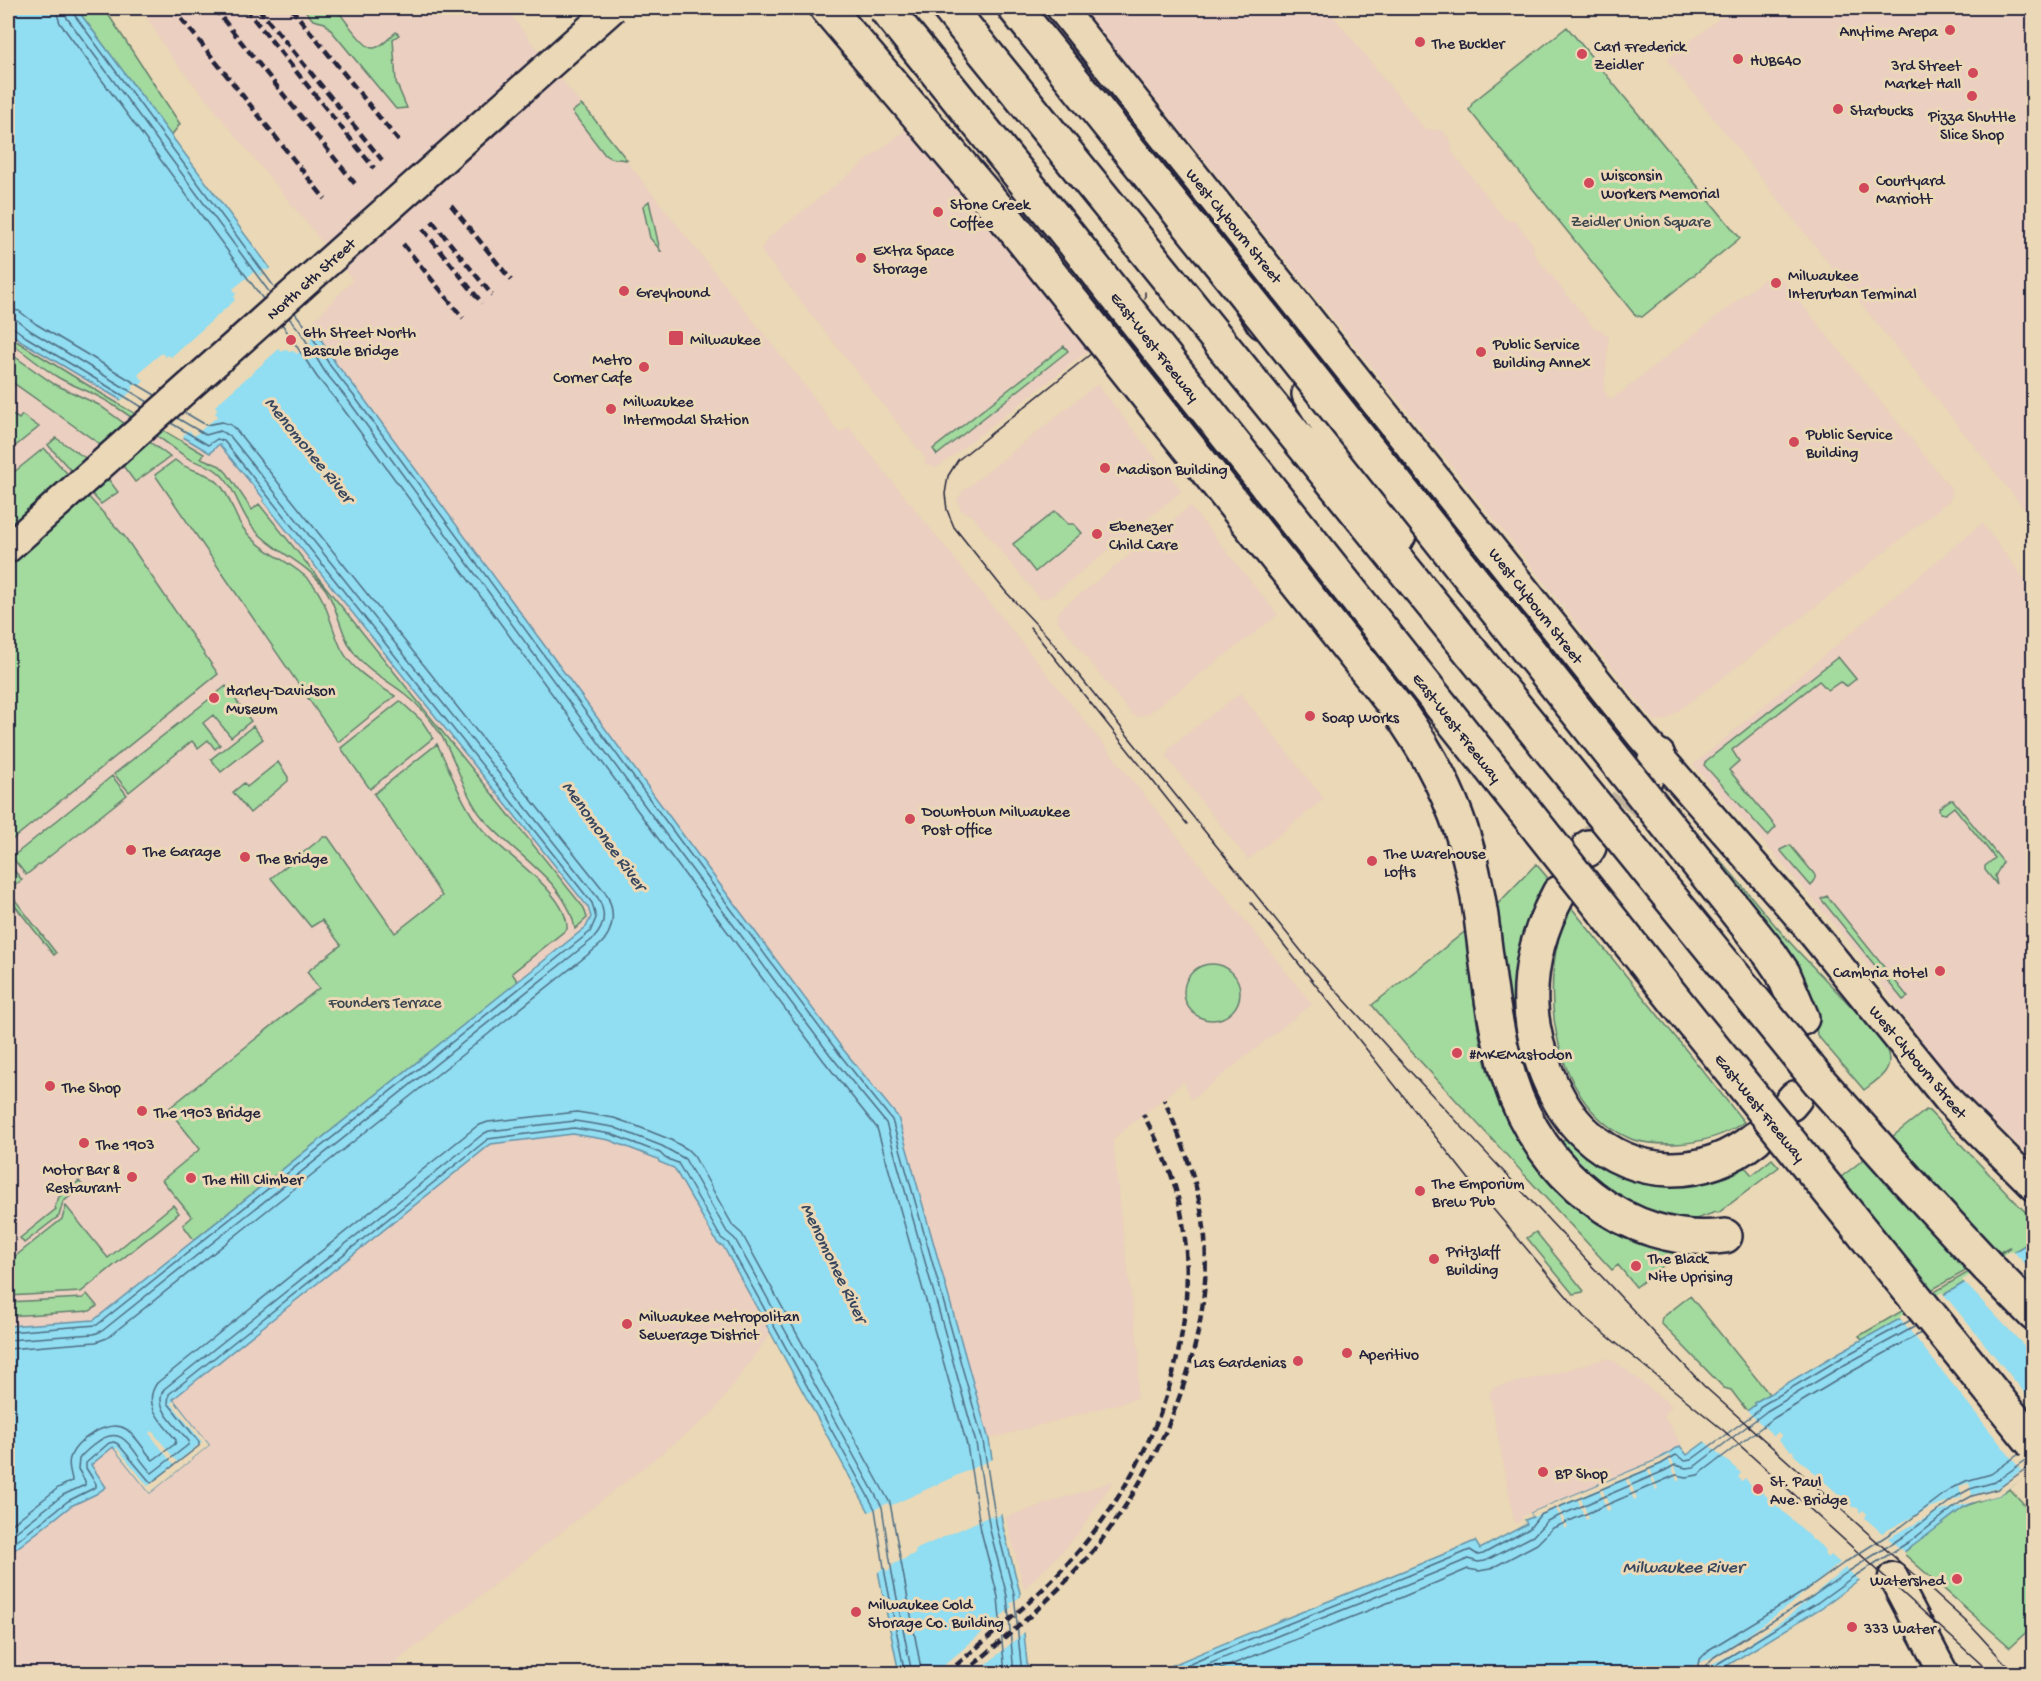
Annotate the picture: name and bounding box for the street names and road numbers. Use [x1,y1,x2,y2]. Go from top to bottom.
street label: West Clybourn Street [1180,166,1285,290]
street label: North 6th Street [264,235,362,325]
street label: East-West Freeway [1105,290,1202,407]
street label: West Clybourn Street [1483,545,1586,670]
street label: East-West Freeway [1407,671,1504,788]
street label: West Clybourn Street [1863,1003,1970,1125]
street label: East-West Freeway [1709,1051,1808,1167]

